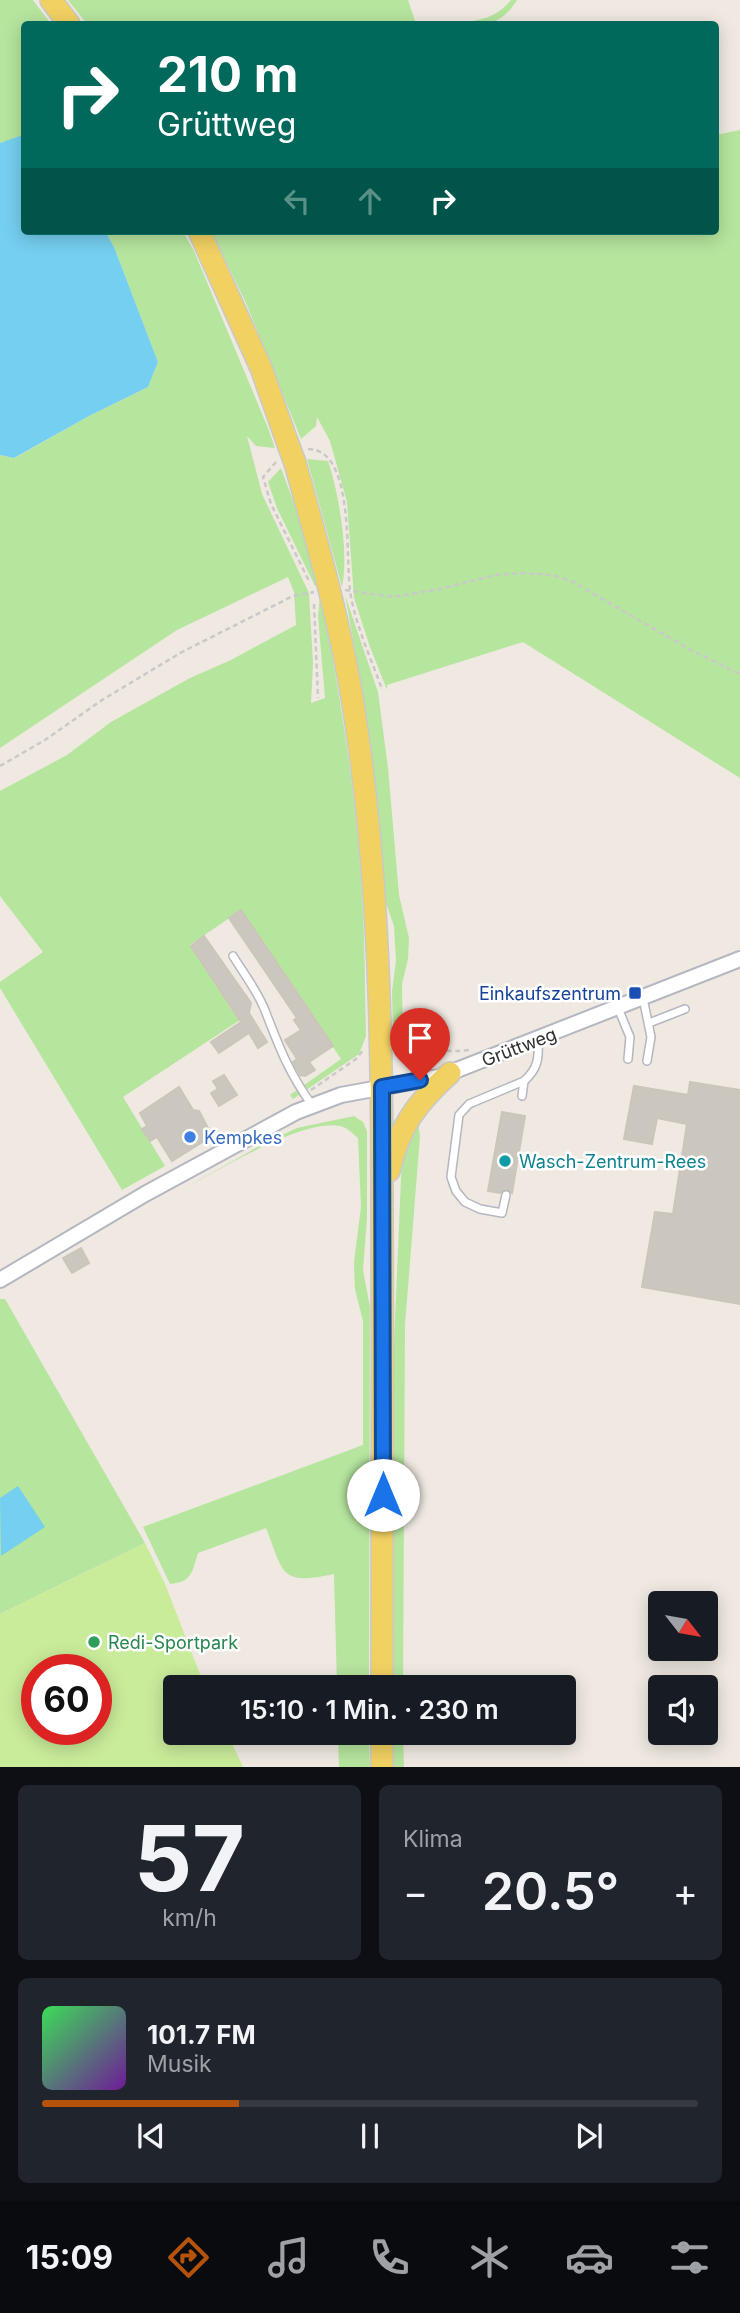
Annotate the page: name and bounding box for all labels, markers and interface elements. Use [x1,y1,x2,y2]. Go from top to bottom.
text: 210 m [157,45,298,104]
icon: right [42,49,133,140]
text: Grüttweg [157,105,296,144]
icon: left [278,182,316,220]
icon: ahead [351,182,389,220]
icon: right [424,182,462,220]
place label: Einkaufszentrum [479,983,621,1004]
marker: Einkaufszentrum [627,985,643,1001]
pin [390,1008,450,1080]
icon: arrive [401,1019,439,1057]
street label: Grüttweg [479,1023,559,1071]
place label: Kempkes [204,1127,282,1148]
marker: Kempkes [182,1129,198,1145]
place label: Wasch-Zentrum-Rees [519,1151,706,1172]
marker: Wasch-Zentrum-Rees [497,1153,513,1169]
position arrow [346,1458,420,1532]
north arrow [648,1591,718,1661]
map controls [648,1591,718,1745]
place label: Redi-Sportpark [108,1632,238,1653]
marker: Redi-Sportpark [86,1634,102,1650]
speed limit sign: 60 [21,1654,112,1745]
button: sound [648,1675,718,1745]
text: 15:10 · 1 Min. · 230 m [240,1694,499,1725]
text: 57 [134,1803,245,1913]
text: Klima [403,1825,463,1853]
text: 20.5° [482,1860,619,1923]
text: − [403,1869,428,1915]
text: + [673,1869,698,1915]
text: km/h [162,1904,217,1932]
text: 101.7 FM [147,2019,256,2050]
text: Musik [147,2050,212,2078]
icon: previous [132,2117,170,2155]
icon: pause [351,2117,389,2155]
icon: next [570,2117,608,2155]
icon: directions [164,2233,213,2282]
icon: music [264,2233,313,2282]
icon: phone [365,2233,414,2282]
icon: climate [465,2233,514,2282]
icon: car [565,2233,614,2282]
icon: filters [665,2233,714,2282]
text: 15:09 [26,2238,113,2277]

